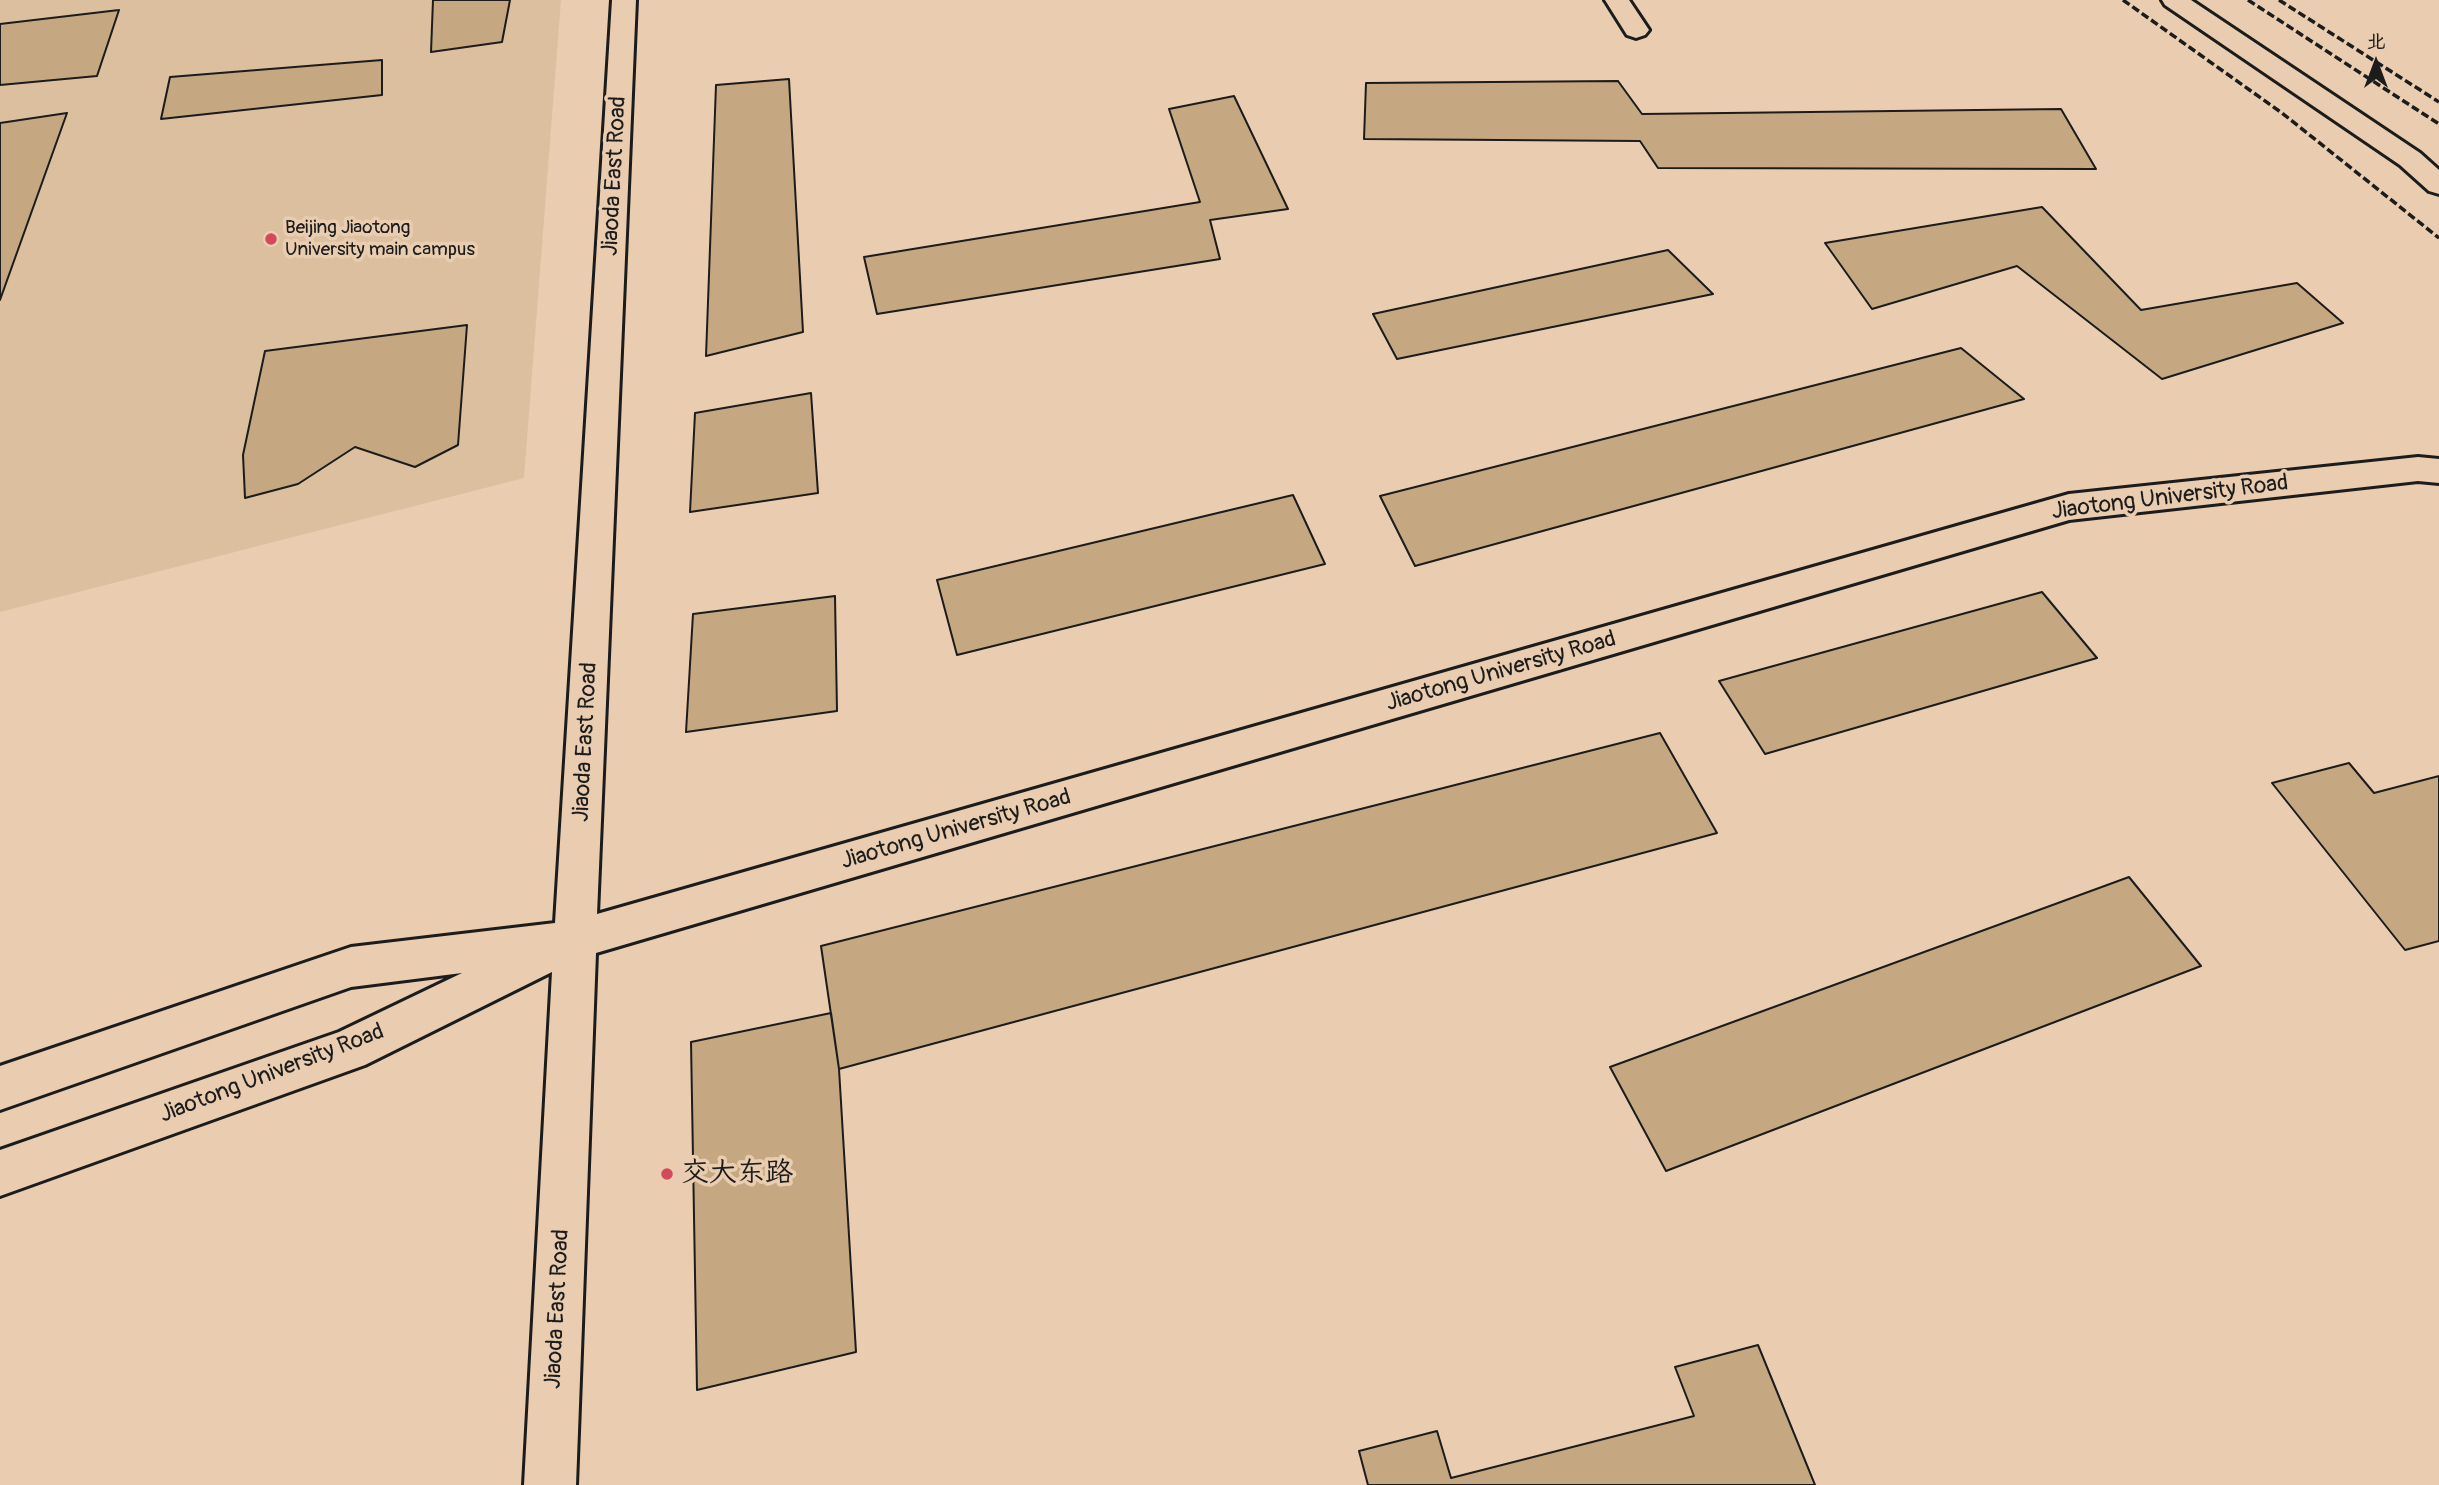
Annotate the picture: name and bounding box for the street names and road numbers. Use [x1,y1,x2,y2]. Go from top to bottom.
street label: Jiaoda East Road [597,95,633,257]
street label: Jiaotong University Road [2050,470,2290,526]
street label: Jiaotong University Road [1383,626,1619,718]
street label: Jiaoda East Road [568,661,604,823]
street label: Jiaotong University Road [838,784,1074,876]
street label: Jiaotong University Road [156,1018,388,1130]
street label: Jiaoda East Road [540,1228,576,1390]

